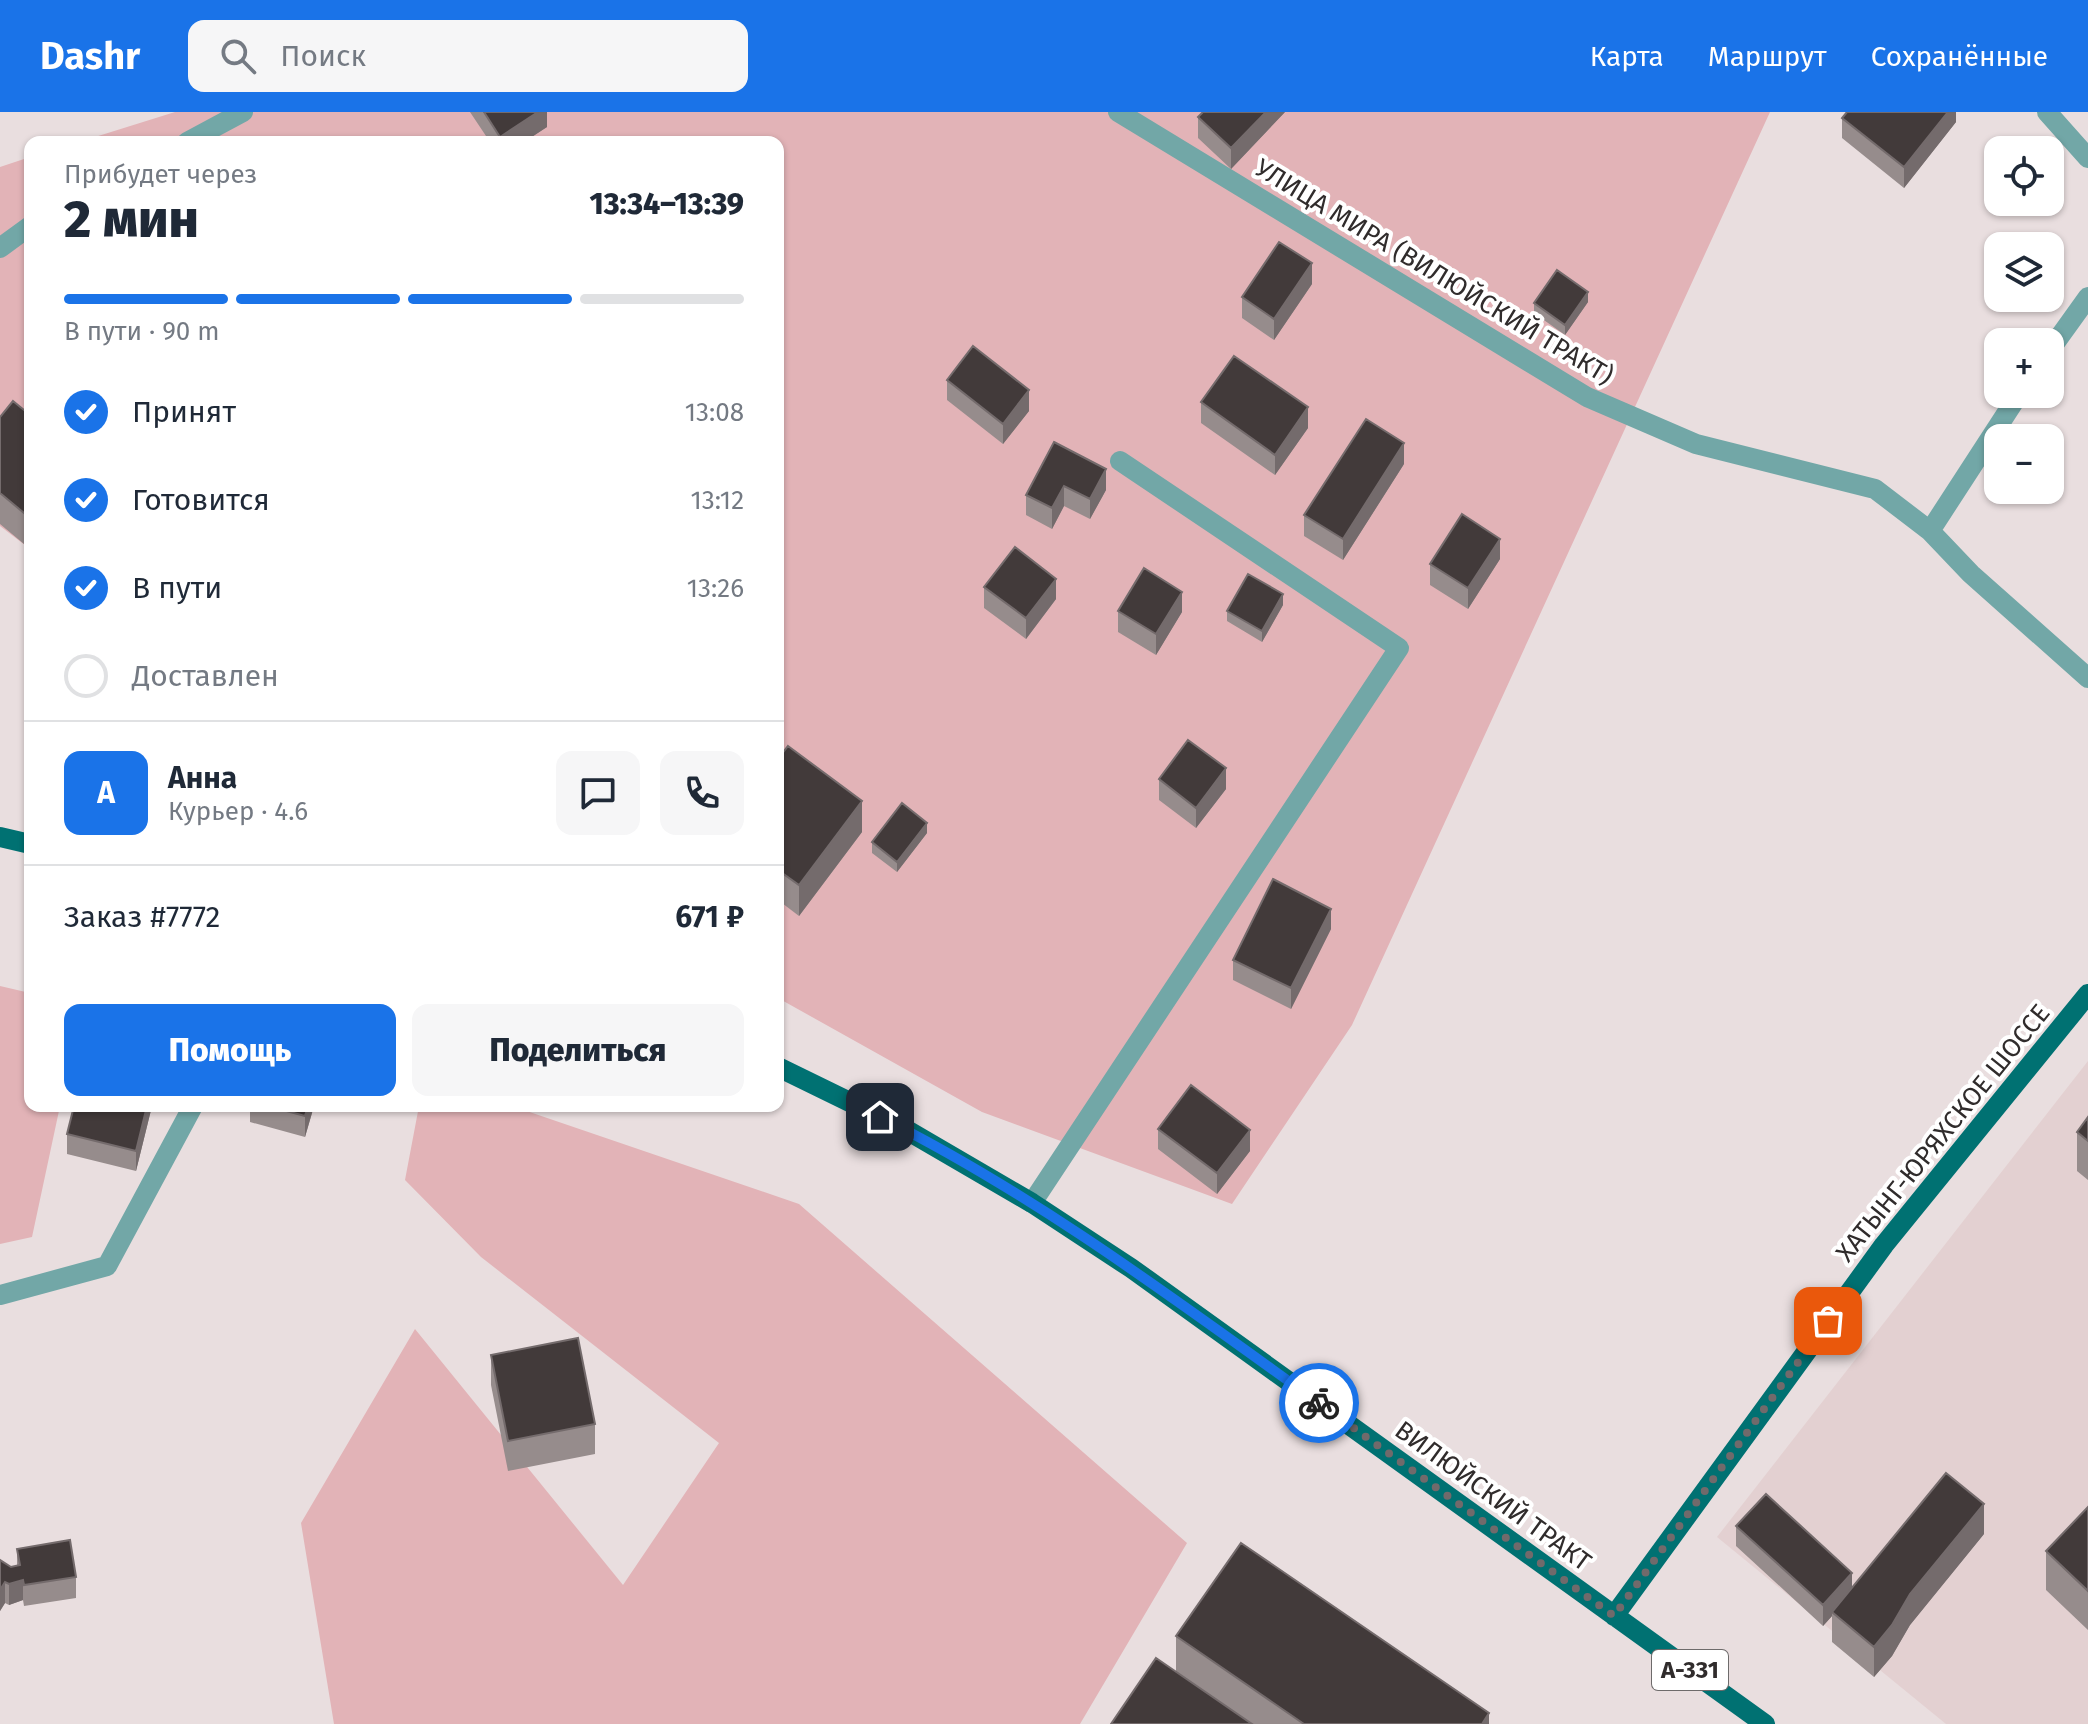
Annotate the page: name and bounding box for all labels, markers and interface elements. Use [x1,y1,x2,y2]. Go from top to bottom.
search box [188,20,748,92]
text: Dashr [40,33,140,79]
icon: search [216,34,260,78]
text: Поиск [280,38,366,74]
text: Карта [1590,40,1664,73]
text: Маршрут [1708,40,1827,73]
text: Сохранённые [1871,40,2048,73]
map controls [1984,136,2064,504]
button: locate [1984,136,2064,216]
street label: УЛИЦА МИРА (ВИЛЮЙСКИЙ ТРАКТ) [1249,153,1619,391]
text: Прибудет через [64,159,257,190]
text: 13:34–13:39 [589,186,744,222]
text: 2 мин [64,188,199,251]
button: layers [1984,232,2064,312]
text: В пути · 90 m [64,316,220,347]
button: + [1984,328,2064,408]
icon: check [64,390,108,434]
text: Принят [132,394,236,430]
text: 13:08 [685,397,744,428]
button: − [1984,424,2064,504]
icon: check [64,478,108,522]
text: Готовится [132,482,270,518]
text: 13:12 [690,485,744,516]
icon: check [64,566,108,610]
text: В пути [132,570,222,606]
text: 13:26 [687,573,744,604]
text: Доставлен [132,658,279,694]
button: chat [556,751,640,835]
button: phone [660,751,744,835]
text: Анна [168,760,237,796]
text: А [97,775,115,811]
text: Курьер · 4.6 [168,796,308,827]
text: Заказ #7772 [64,899,220,935]
text: 671 ₽ [675,899,744,935]
street label: ХАТЫНГ-ЮРЯХСКОЕ ШОССЕ [1830,998,2056,1268]
button: Помощь [64,1004,396,1096]
button: Поделиться [412,1004,744,1096]
pin [846,1083,914,1151]
icon: home [858,1095,902,1139]
pin [1794,1287,1862,1355]
icon: bag [1806,1299,1850,1343]
courier [1279,1363,1359,1443]
icon: bike [1297,1381,1341,1425]
street label: ВИЛЮЙСКИЙ ТРАКТ [1389,1414,1598,1578]
road number: А-331 [1652,1650,1728,1690]

